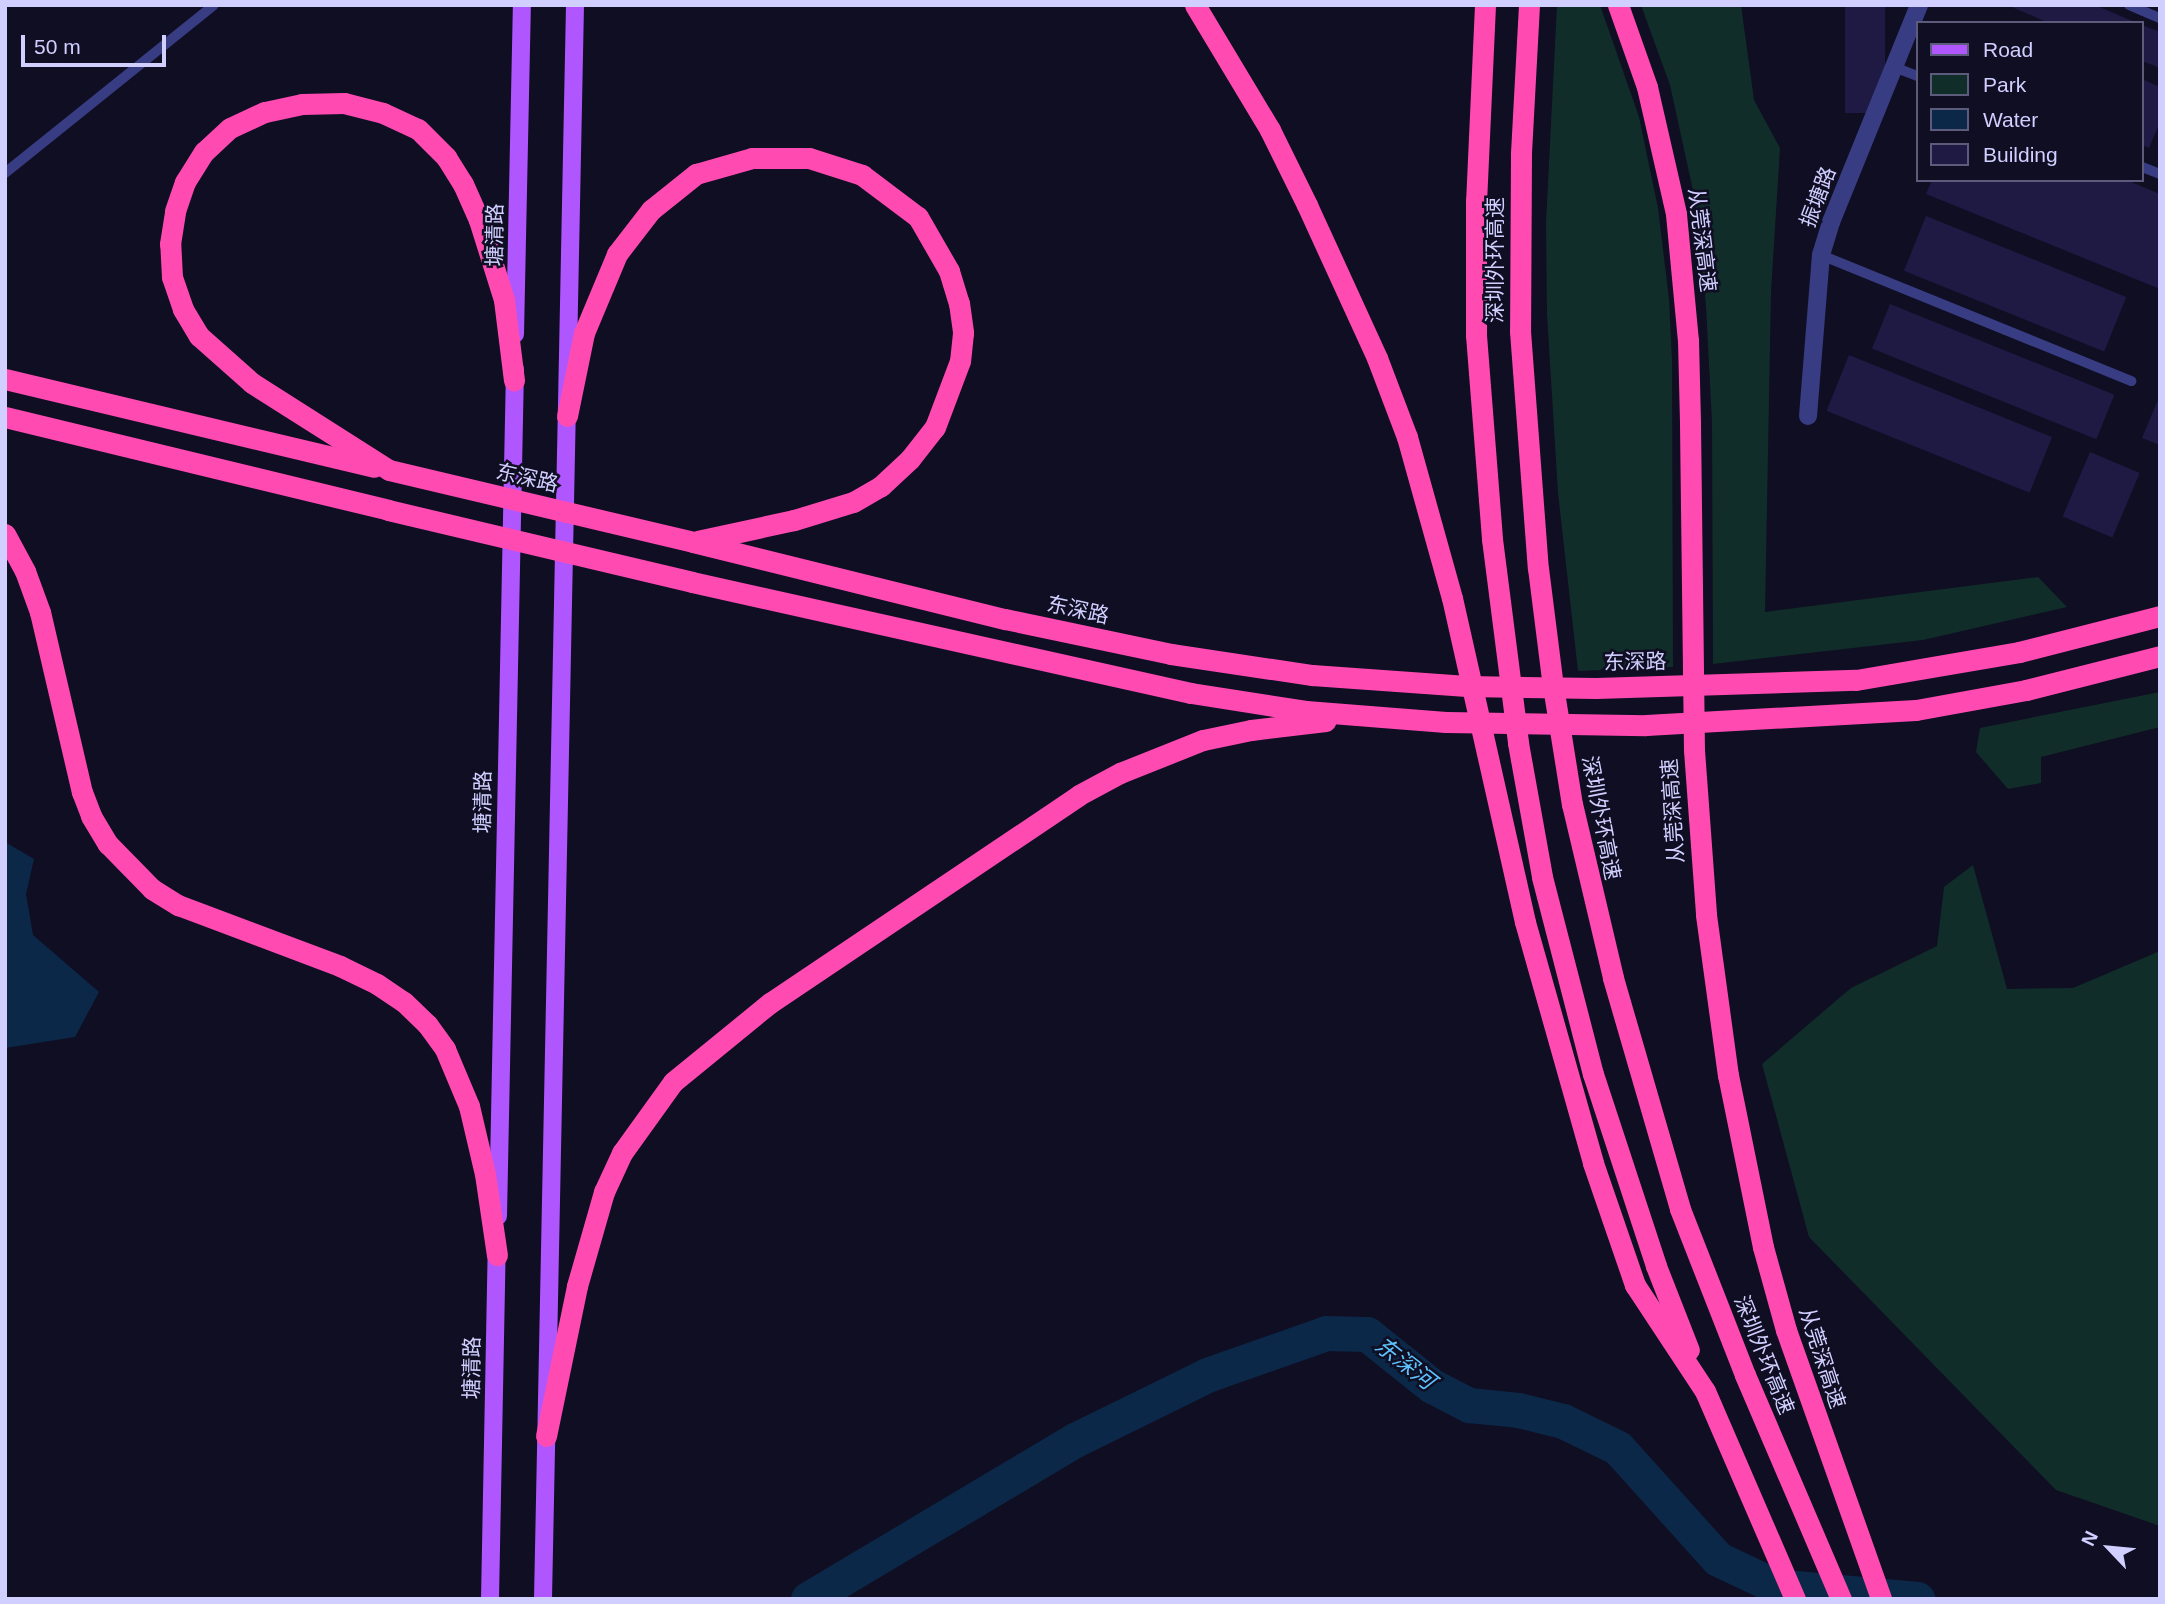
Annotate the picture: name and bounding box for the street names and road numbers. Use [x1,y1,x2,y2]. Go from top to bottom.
street label: 振塘路 [1795,163,1841,231]
street label: 从莞深高速 [1683,186,1721,294]
street label: 深圳外环高速 [1482,197,1508,323]
street label: 塘清路 [482,203,508,267]
street label: 东深路 [493,459,561,497]
street label: 东深路 [1045,591,1111,629]
street label: 东深路 [1603,649,1667,675]
street label: 深圳外环高速 [1577,754,1625,882]
street label: 从莞深高速 [1657,758,1689,864]
street label: 塘清路 [470,770,496,834]
street label: 深圳外环高速 [1729,1292,1799,1418]
street label: 从莞深高速 [1794,1304,1850,1412]
street label: 塘清路 [459,1336,485,1400]

